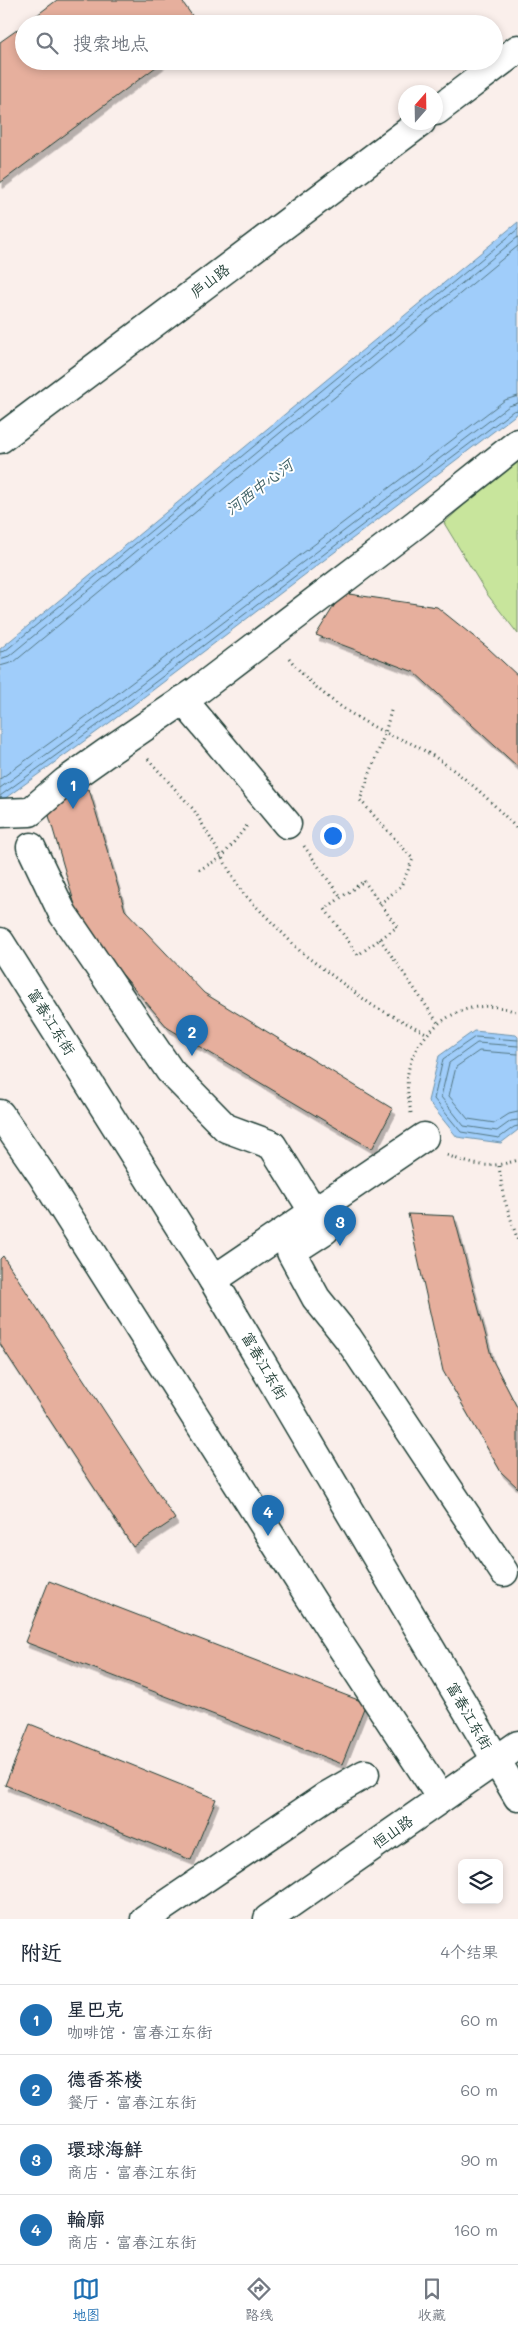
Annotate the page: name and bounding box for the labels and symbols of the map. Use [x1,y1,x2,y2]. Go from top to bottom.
north arrow [398,85,443,130]
street label: 庐山路 [185,259,233,302]
water label: 河西中心河 [220,452,299,519]
pin: 1 [57,768,89,809]
your location [320,823,346,849]
street label: 富春江东街 [23,984,80,1059]
pin: 2 [176,1015,208,1056]
pin: 3 [324,1205,356,1246]
street label: 富春江东街 [237,1328,292,1403]
pin: 4 [252,1495,284,1536]
street label: 富春江东街 [442,1678,497,1753]
street label: 恒山路 [368,1810,417,1852]

